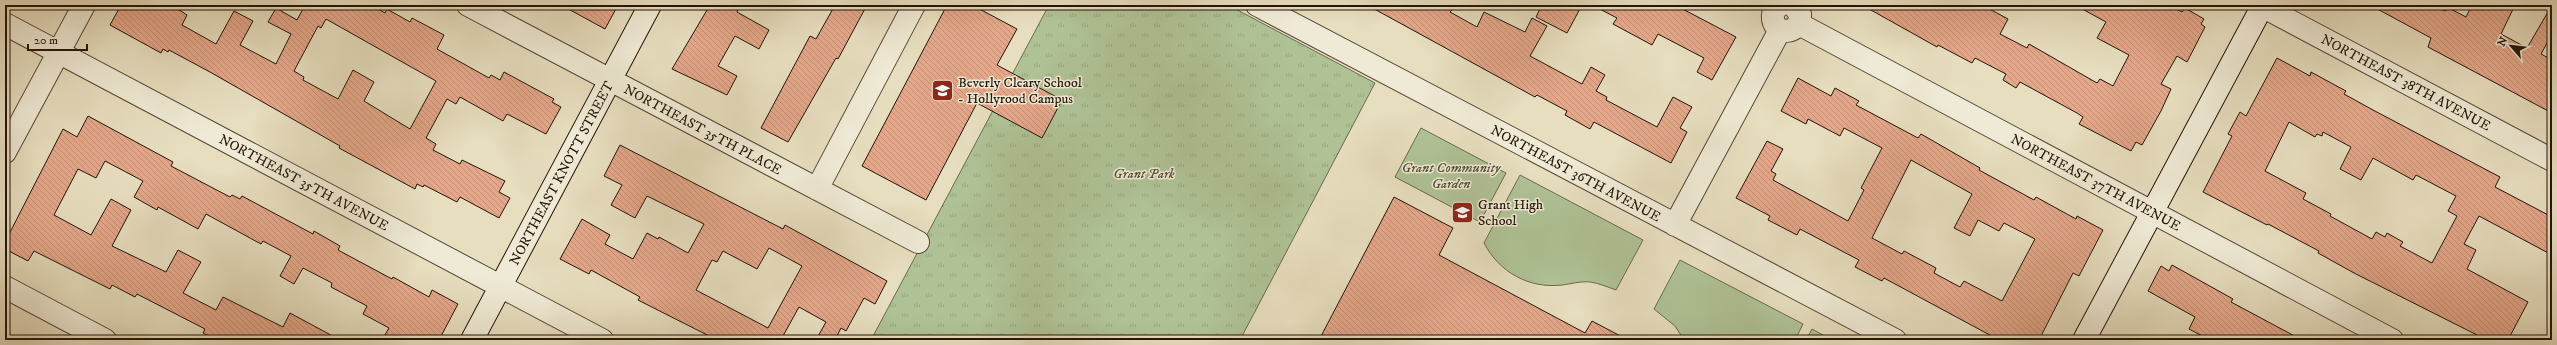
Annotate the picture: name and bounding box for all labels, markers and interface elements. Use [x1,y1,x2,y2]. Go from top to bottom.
scale bar [28,26,87,52]
north arrow [2491,26,2531,66]
street label: NORTHEAST 38TH AVENUE [2318,30,2494,135]
text: 20 m [34,33,58,48]
text: N [2495,35,2511,49]
place label: Beverly Cleary School - Hollyrood Campus [958,74,1083,108]
school or university icon: Beverly Cleary School - Hollyrood Campus [930,77,956,103]
street label: NORTHEAST KNOTT STREET [506,78,618,269]
street label: NORTHEAST 35TH PLACE [620,80,785,179]
street label: NORTHEAST 36TH AVENUE [1487,121,1664,226]
street label: NORTHEAST 35TH AVENUE [216,130,392,235]
street label: NORTHEAST 37TH AVENUE [2007,130,2184,235]
park label: Grant Community Garden [1402,159,1502,193]
park label: Grant Park [1113,165,1175,183]
place label: Grant High School [1478,196,1544,230]
school or university icon: Grant High School [1449,199,1475,225]

